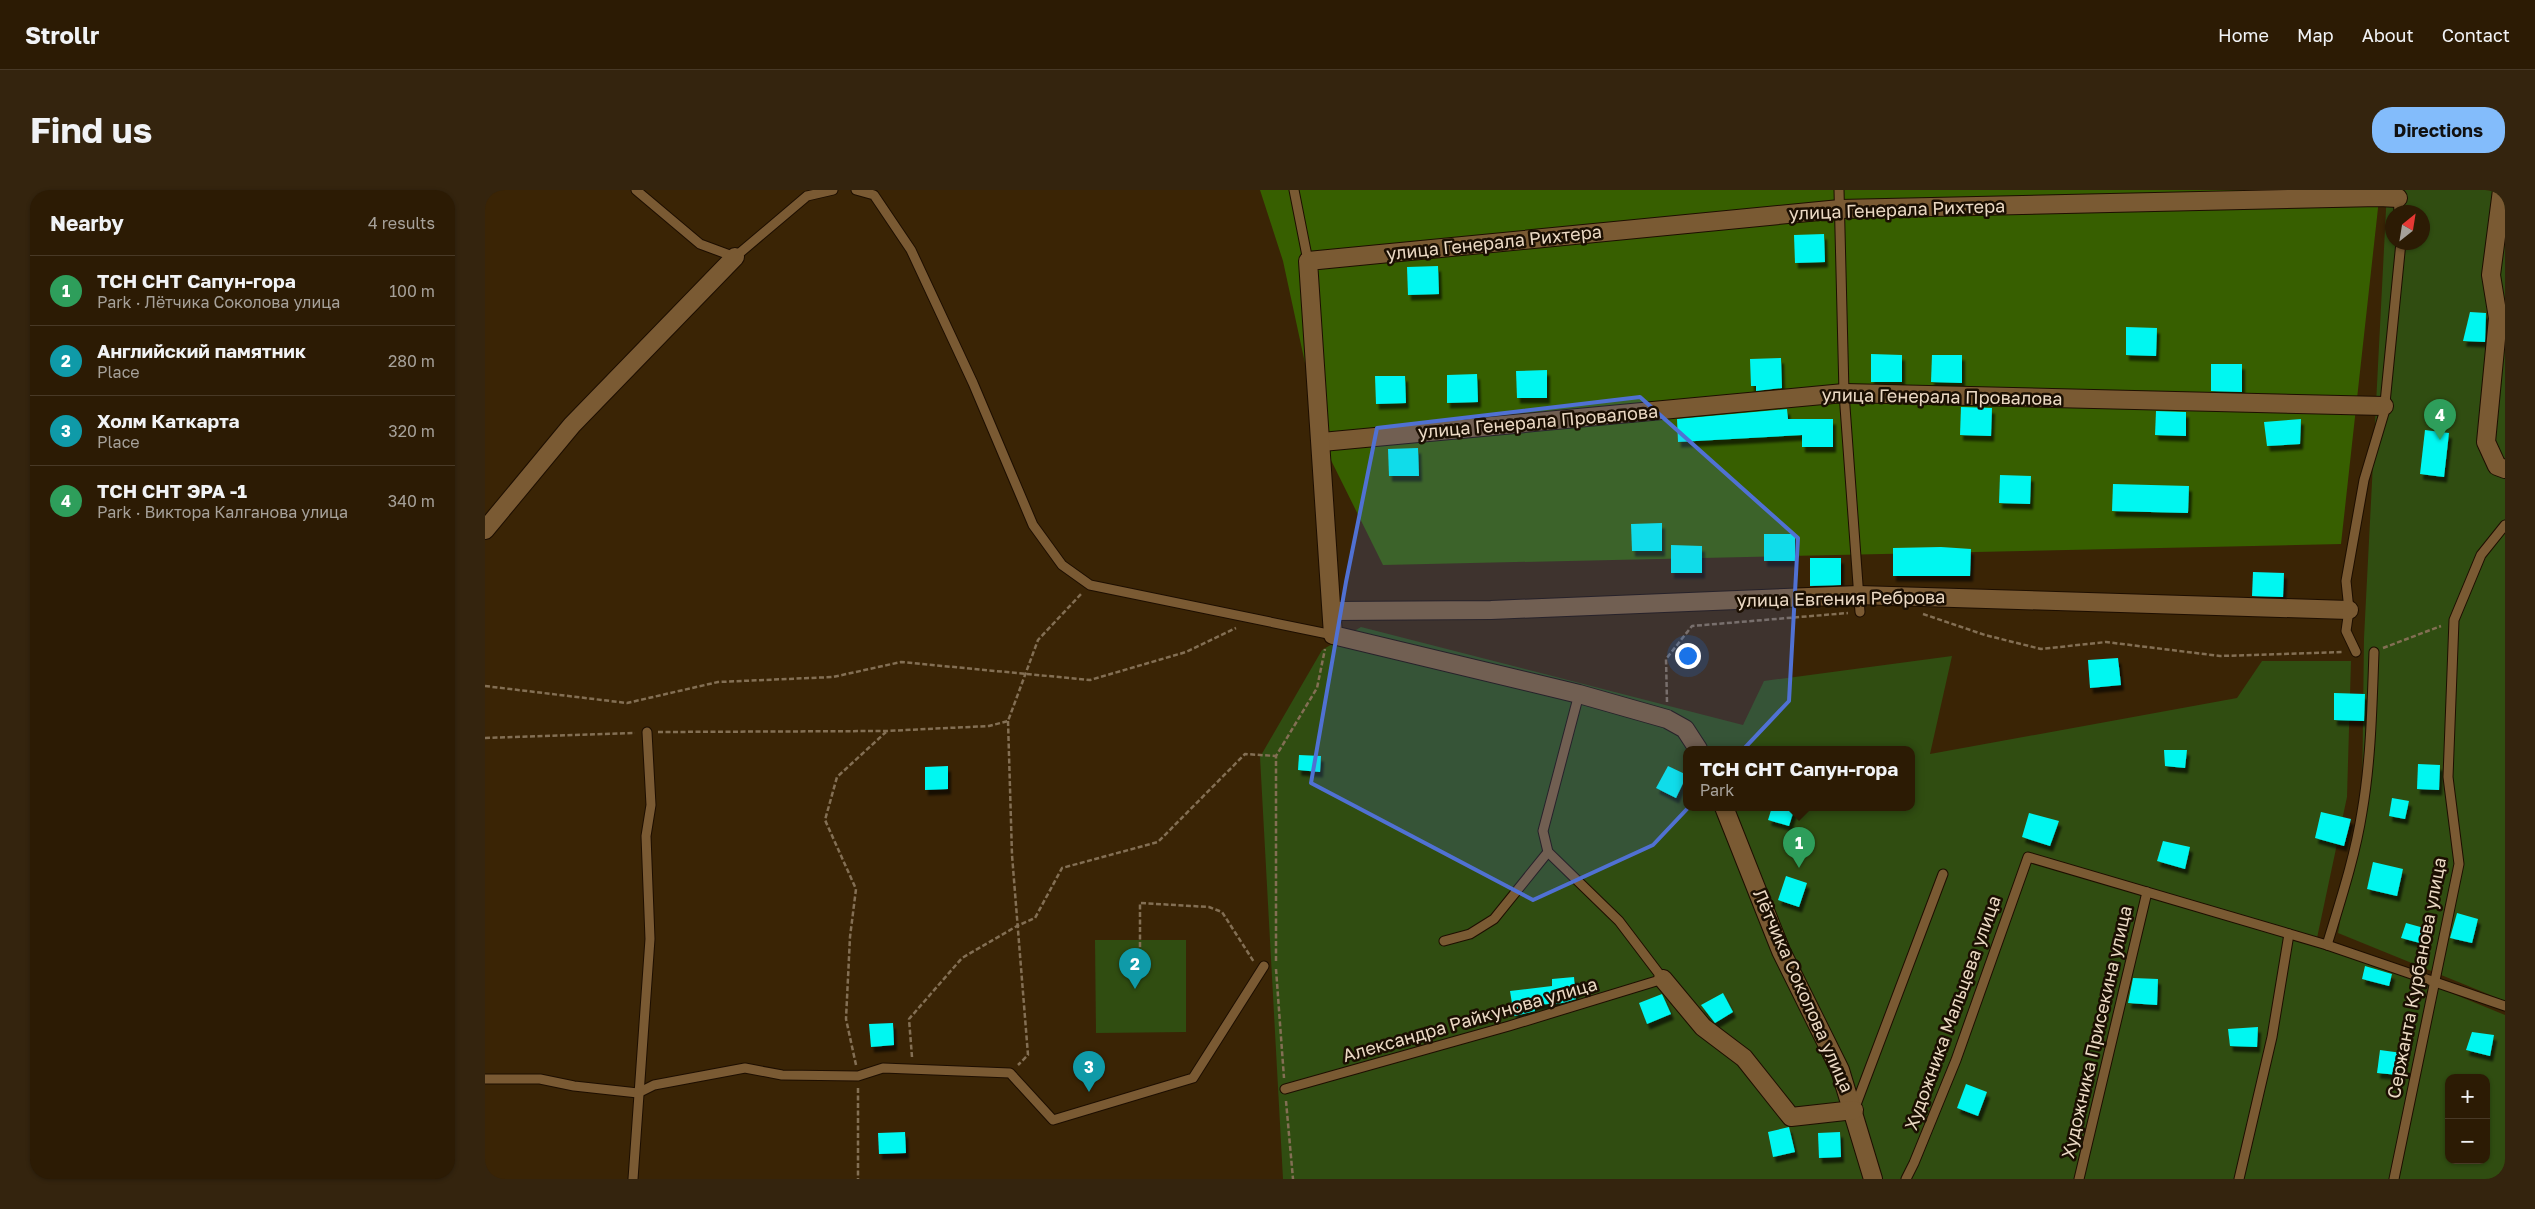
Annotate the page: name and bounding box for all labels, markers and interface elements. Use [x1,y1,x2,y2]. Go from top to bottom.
text: Strollr [25,20,99,49]
text: Home [2218,24,2269,46]
text: Map [2297,24,2334,46]
text: About [2362,24,2414,46]
text: Contact [2442,24,2510,46]
button: Directions [2372,107,2505,153]
text: Find us [30,109,152,151]
street label: улица Генерала Рихтера [1788,194,2006,224]
north arrow [2385,205,2430,250]
text: Nearby [50,210,124,236]
text: 4 results [368,213,435,233]
street label: улица Генерала Рихтера [1385,220,1603,264]
text: ТСН СНТ Сапун-гора [97,269,296,292]
text: 1 [62,281,70,301]
text: 100 m [389,281,435,301]
text: Park · Лётчика Соколова улица [97,292,340,312]
text: Английский памятник [97,339,306,362]
text: 2 [61,351,71,371]
text: 280 m [388,351,435,371]
text: Place [97,362,140,382]
street label: улица Генерала Провалова [1821,383,2063,409]
pin: 4 [2424,399,2456,440]
street label: улица Генерала Провалова [1417,400,1659,442]
text: Холм Каткарта [97,409,240,432]
text: 3 [61,421,71,441]
text: 320 m [388,421,435,441]
text: Place [97,432,140,452]
text: ТСН СНТ ЭРА -1 [97,479,247,502]
text: 4 [61,491,71,511]
text: 340 m [388,491,435,511]
text: Park · Виктора Калганова улица [97,502,348,522]
street label: улица Евгения Реброва [1736,585,1945,611]
your location [1675,643,1701,669]
popup [1683,746,1915,811]
text: ТСН СНТ Сапун-гора [1700,757,1898,780]
text: Park [1700,780,1734,800]
pin: 1 [1783,827,1815,868]
street label: Сержанта Курбанова улица [2382,855,2450,1100]
street label: Лётчика Соколова улица [1749,885,1859,1096]
street label: Художника Мальцева улица [1899,892,2005,1133]
street label: Художника Присекина улица [2056,903,2136,1160]
pin: 2 [1119,948,1151,989]
street label: Александра Райкунова улица [1340,972,1600,1066]
pin: 3 [1073,1051,1105,1092]
map controls [2445,1074,2490,1164]
button: + [2445,1074,2490,1119]
button: − [2445,1119,2490,1164]

